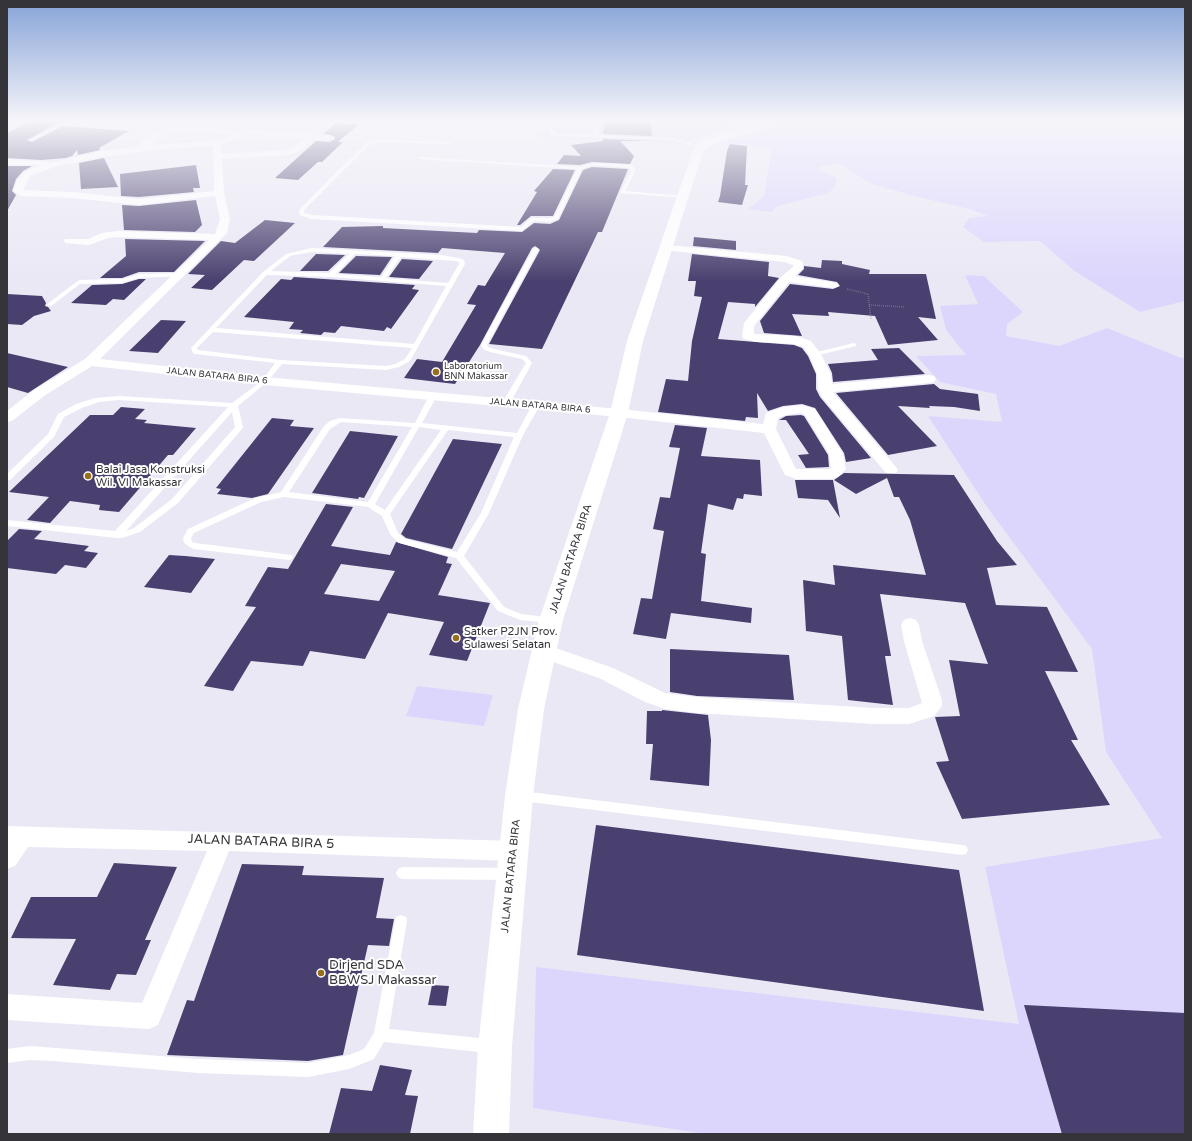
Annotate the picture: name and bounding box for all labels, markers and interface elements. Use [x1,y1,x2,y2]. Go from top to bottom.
place label: Laboratorium BNN Makassar [444,362,508,383]
street label: JALAN BATARA BIRA 6 [166,365,268,387]
marker: Laboratorium BNN Makassar [431,367,441,377]
street label: JALAN BATARA BIRA 6 [489,396,591,416]
place label: Balai Jasa Konstruksi Wil. VI Makassar [96,463,205,489]
marker: Balai Jasa Konstruksi Wil. VI Makassar [83,471,93,481]
street label: JALAN BATARA BIRA [547,503,595,615]
place label: Satker P2JN Prov. Sulawesi Selatan [464,625,558,651]
marker: Satker P2JN Prov. Sulawesi Selatan [451,633,461,643]
street label: JALAN BATARA BIRA [498,818,524,934]
street label: JALAN BATARA BIRA 5 [187,832,335,852]
place label: Dirjend SDA BBWSJ Makassar [329,958,436,989]
marker: Dirjend SDA BBWSJ Makassar [316,968,326,978]

